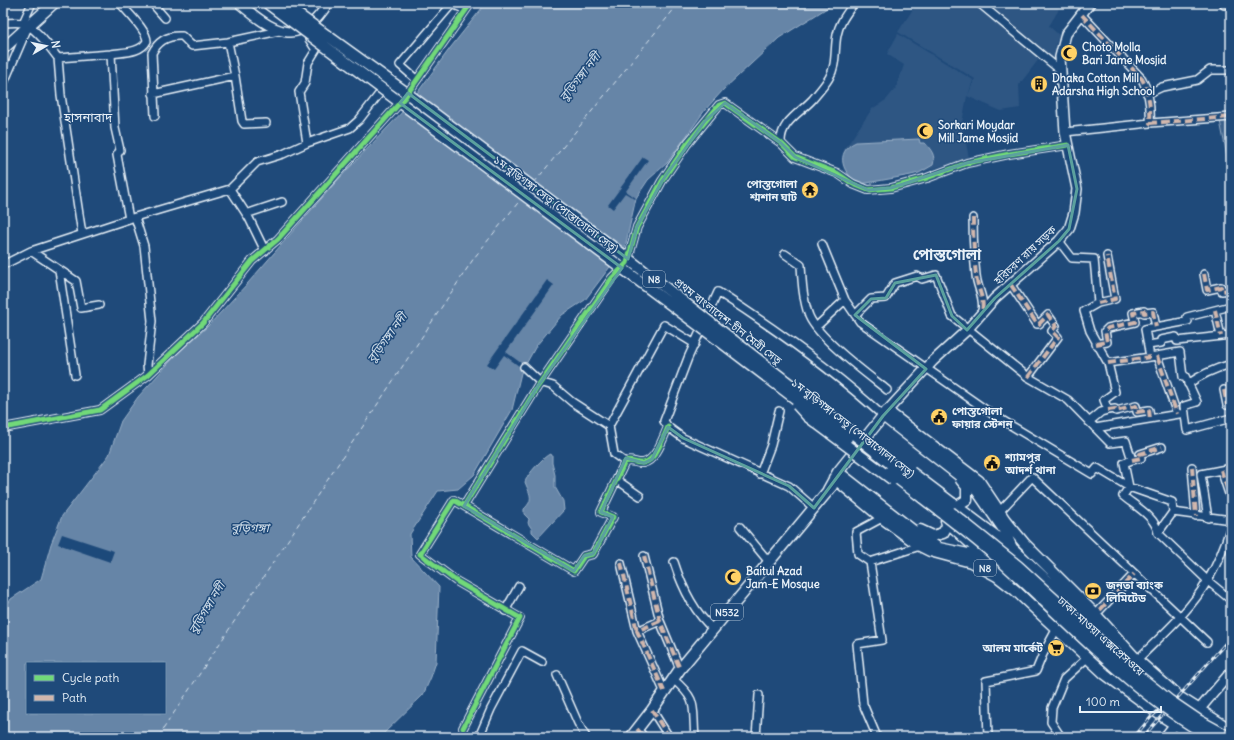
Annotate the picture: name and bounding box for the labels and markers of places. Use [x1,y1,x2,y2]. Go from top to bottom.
place label: Choto Molla Bari Jame Mosjid [1082,40,1167,67]
mosque icon: Choto Molla Bari Jame Mosjid [1059,43,1079,63]
place label: Dhaka Cotton Mill Adarsha High School [1052,71,1155,99]
building icon: Dhaka Cotton Mill Adarsha High School [1029,74,1049,94]
place label: Sorkari Moydar Mill Jame Mosjid [938,118,1019,145]
mosque icon: Sorkari Moydar Mill Jame Mosjid [915,121,935,141]
place label: পোস্তগোলা শ্মশান ঘাট [747,177,798,204]
temple icon: পোস্তগোলা শ্মশান ঘাট [800,180,820,200]
place label: পোস্তগোলা ফায়ার স্টেশন [951,404,1013,431]
public building icon: পোস্তগোলা ফায়ার স্টেশন [929,407,949,427]
place label: শ্যামপুর আদর্শ থানা [1004,450,1057,477]
public building icon: শ্যামপুর আদর্শ থানা [982,453,1002,473]
place label: Baitul Azad Jam-E Mosque [746,564,820,592]
mosque icon: Baitul Azad Jam-E Mosque [723,567,743,587]
place label: জনতা ব্যাংক লিমিটেড [1105,578,1164,605]
bank icon: জনতা ব্যাংক লিমিটেড [1083,581,1103,601]
supermarket icon: আলম মার্কেট [1046,638,1066,658]
place label: আলম মার্কেট [982,641,1044,655]

